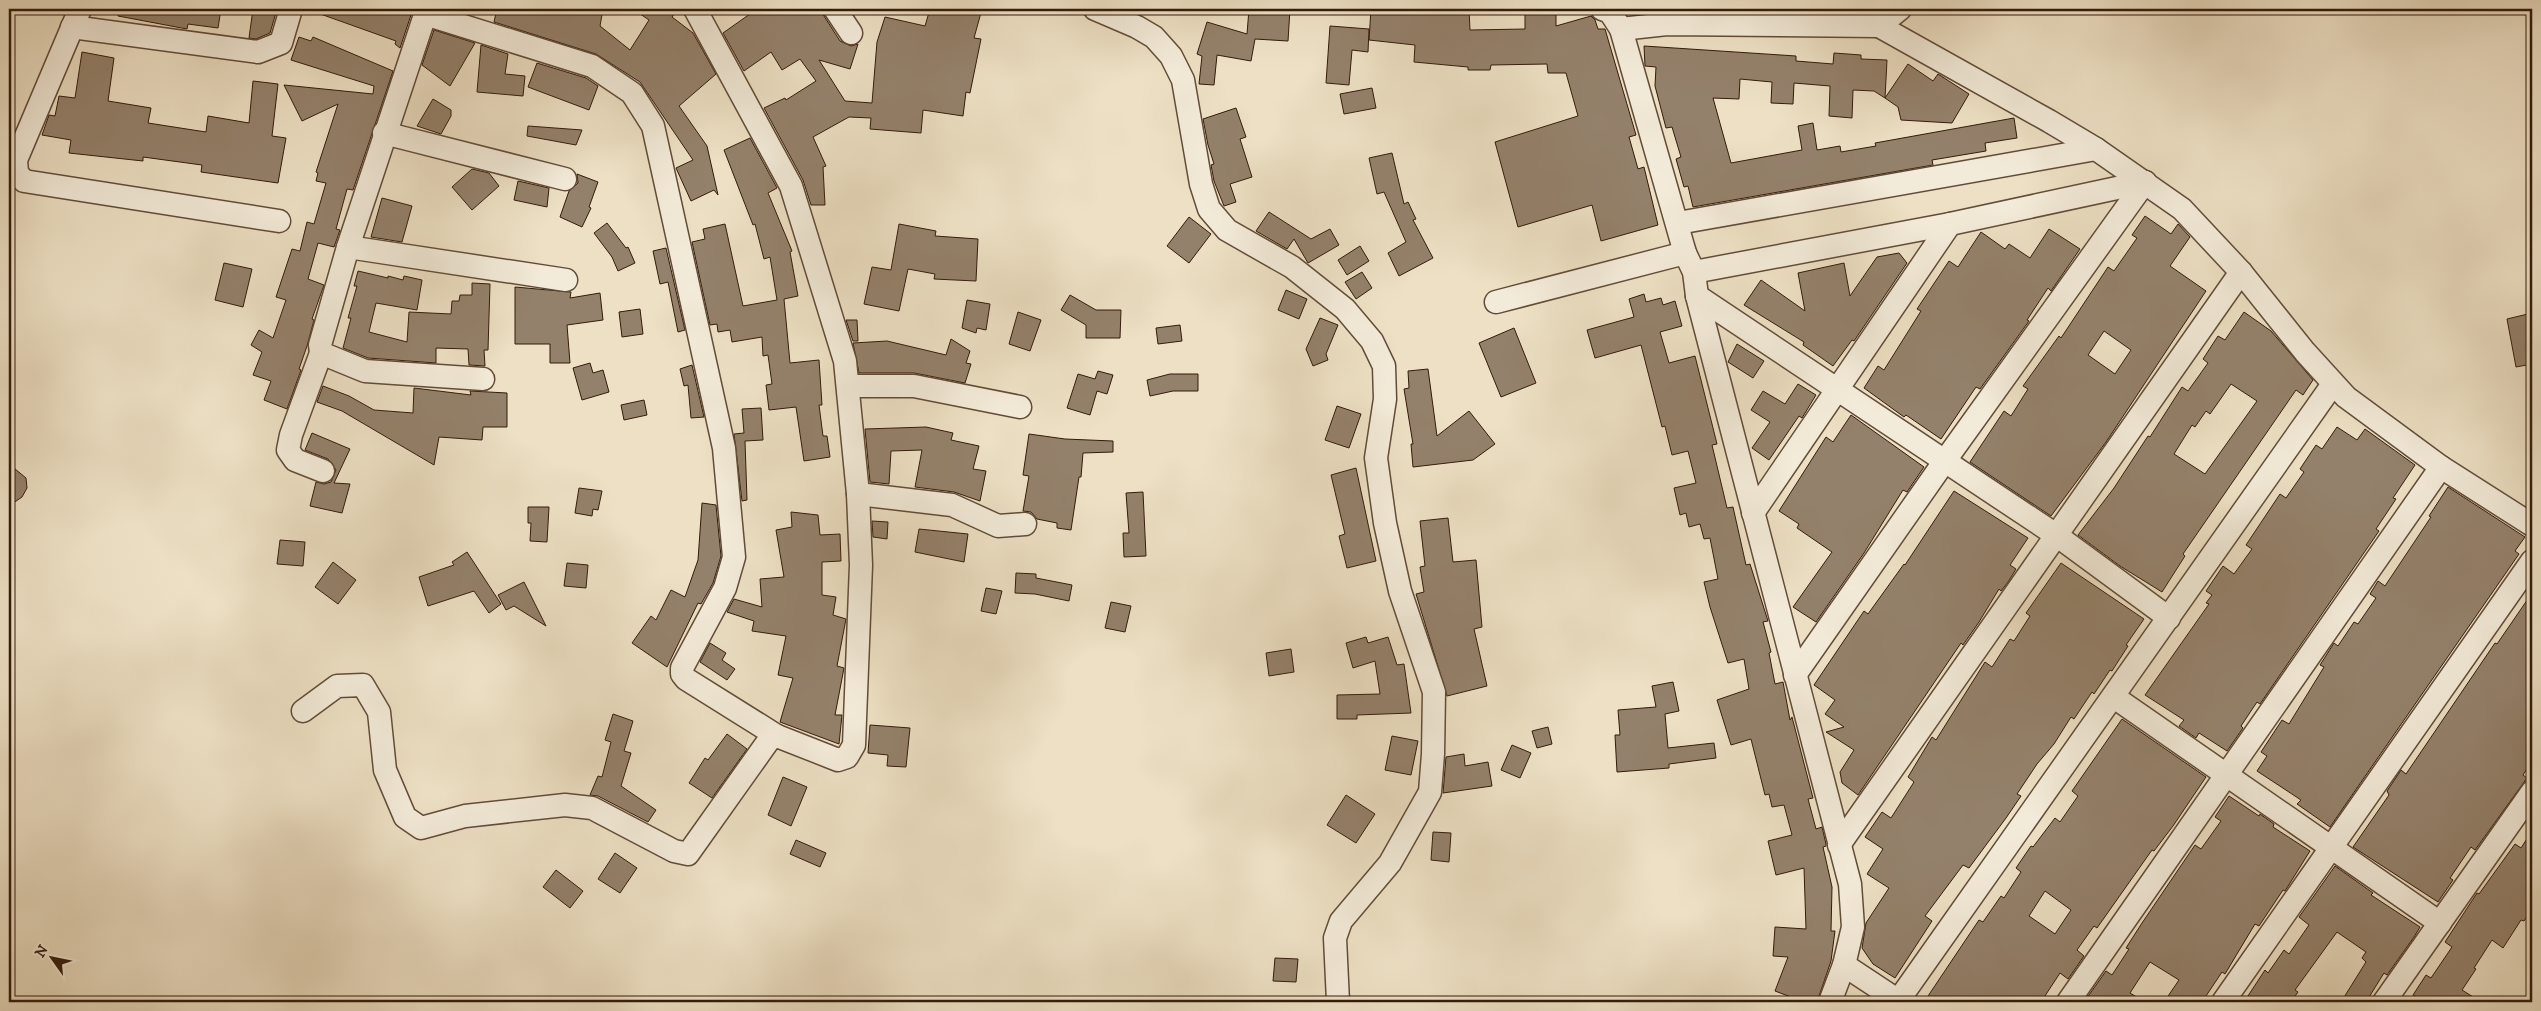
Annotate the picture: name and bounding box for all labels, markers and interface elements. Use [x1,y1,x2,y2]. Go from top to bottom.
north arrow [28,934,78,984]
text: N [31,941,53,961]

